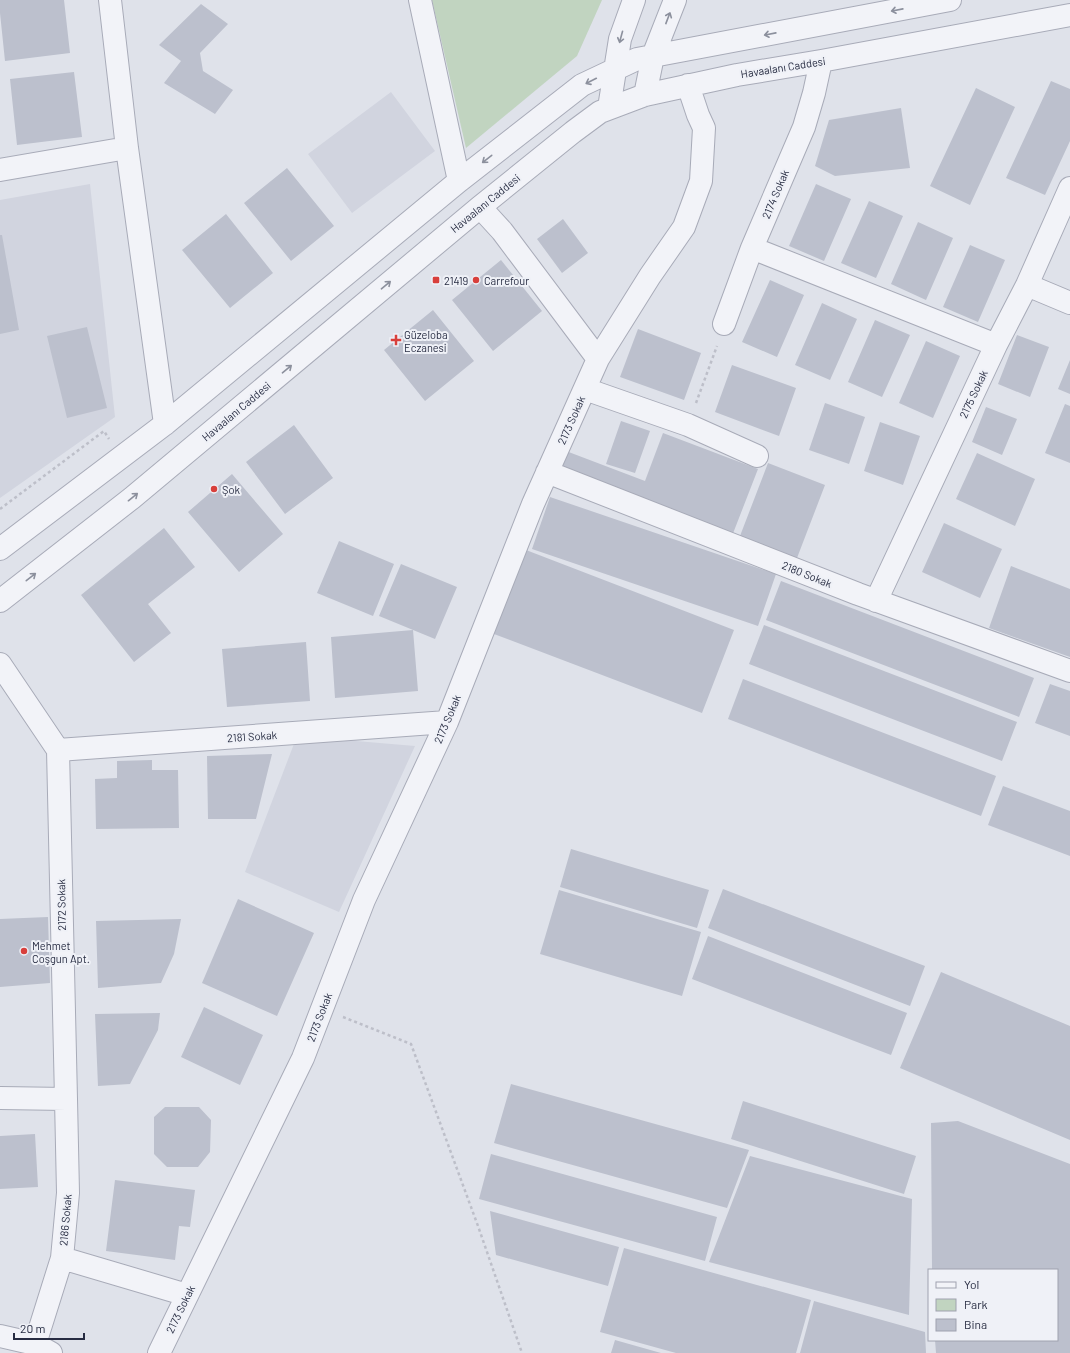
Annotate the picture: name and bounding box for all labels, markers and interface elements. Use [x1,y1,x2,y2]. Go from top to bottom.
one-way arrow [891,6,904,14]
one-way arrow [664,12,672,24]
one-way arrow [617,30,624,43]
one-way arrow [764,30,777,38]
street label: Havaalanı Caddesi [740,54,827,80]
one-way arrow [585,77,597,85]
one-way arrow [482,154,493,163]
street label: 2174 Sokak [759,167,791,220]
street label: Havaalanı Caddesi [448,171,523,235]
place label: 21419 [444,274,468,287]
place label: Carrefour [484,274,529,287]
marker: 21419 [431,275,441,285]
marker: Carrefour [471,275,481,285]
one-way arrow [381,281,392,290]
place label: Güzeloba Eczanesi [404,328,448,354]
marker: Güzeloba Eczanesi [391,335,401,345]
one-way arrow [281,364,292,373]
street label: 2175 Sokak [956,367,990,420]
street label: Havaalanı Caddesi [199,378,273,444]
street label: 2173 Sokak [555,393,588,446]
place label: Şok [222,483,240,496]
marker: Şok [209,484,219,494]
one-way arrow [128,493,139,501]
street label: 2180 Sokak [780,558,834,590]
one-way arrow [25,573,36,581]
street label: 2173 Sokak [431,692,463,745]
street label: 2181 Sokak [227,728,278,744]
street label: 2172 Sokak [54,878,68,931]
place label: Mehmet Coşgun Apt. [32,939,90,965]
marker: Mehmet Coşgun Apt. [19,946,29,956]
street label: 2173 Sokak [304,990,334,1043]
street label: 2186 Sokak [56,1193,74,1247]
legend [928,1269,1058,1341]
text: Yol [964,1277,979,1291]
street label: 2173 Sokak [163,1283,197,1335]
text: Park [964,1297,988,1311]
scale bar [14,1315,84,1341]
text: Bina [964,1317,987,1331]
text: 20 m [20,1321,46,1335]

